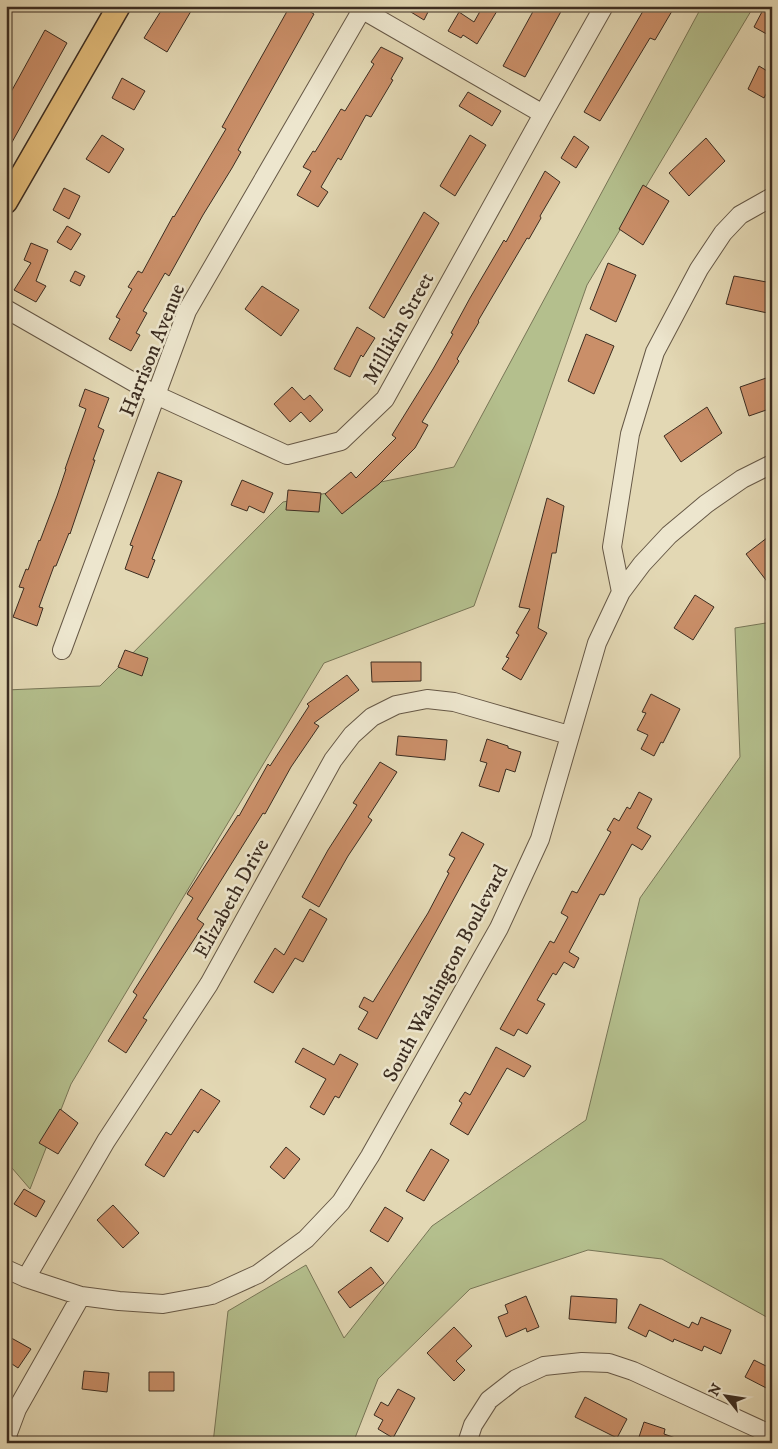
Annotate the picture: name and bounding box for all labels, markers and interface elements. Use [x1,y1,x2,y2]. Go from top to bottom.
street label: Millikin Street [358,268,440,389]
street label: Harrison Avenue [114,280,191,421]
street label: Elizabeth Drive [188,834,275,963]
street label: South Washington Boulevard [377,860,515,1087]
north arrow [700,1372,750,1422]
text: N [705,1380,727,1399]

